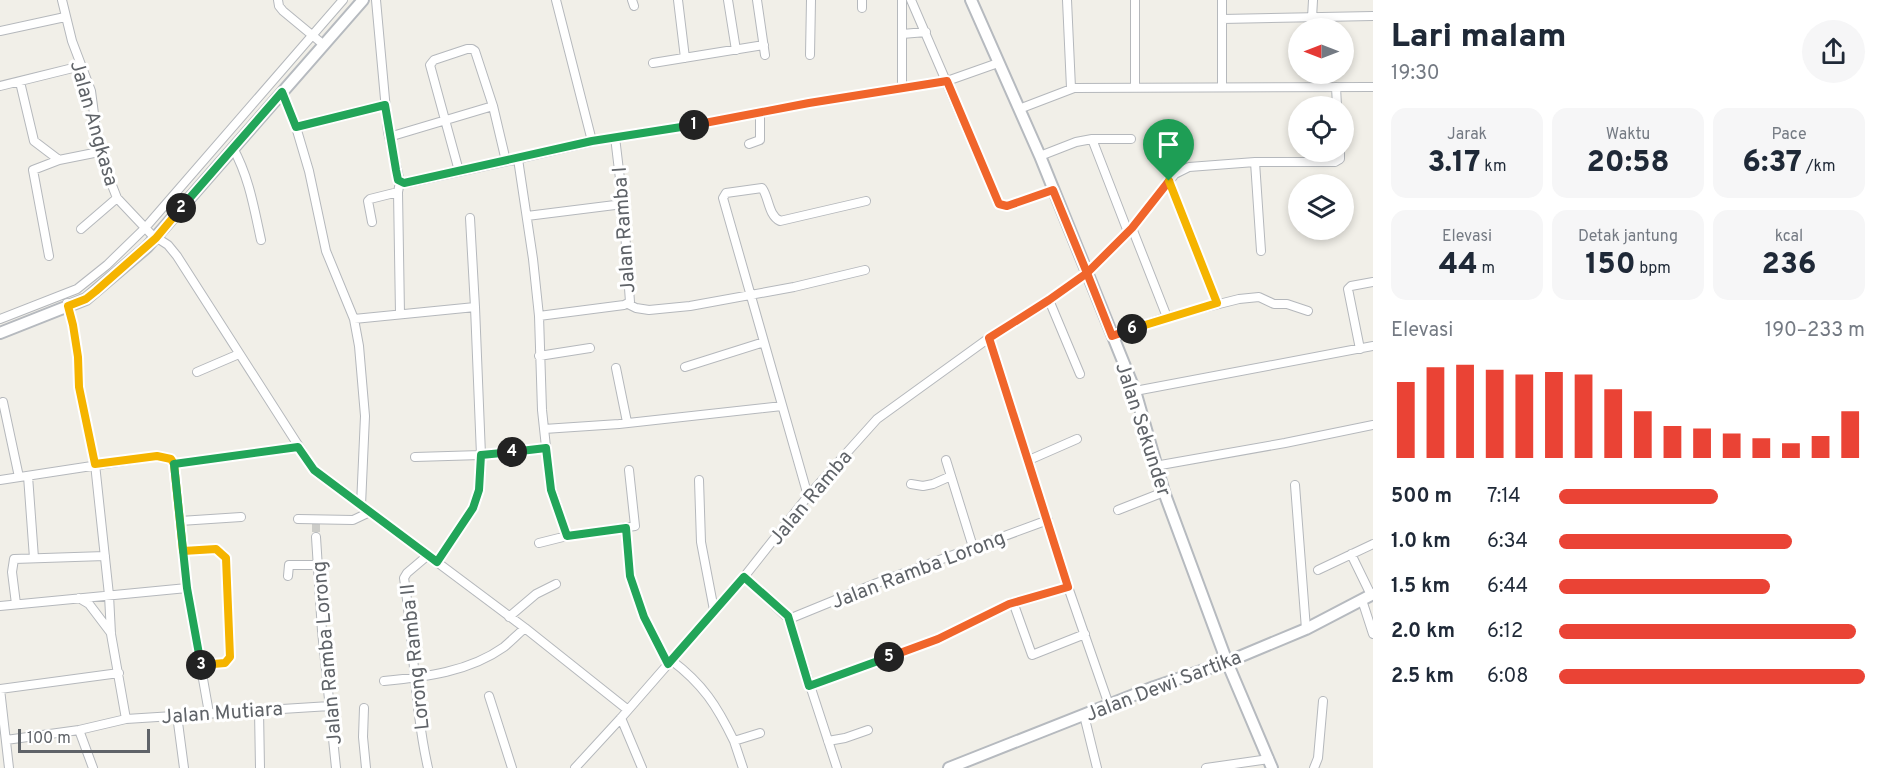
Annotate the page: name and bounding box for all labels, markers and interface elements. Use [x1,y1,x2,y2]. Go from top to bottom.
text: Lari malam [1391,17,1566,59]
north arrow [1288,18,1354,84]
map controls [1288,18,1354,240]
button: share [1802,20,1865,83]
street label: Jalan Angkasa [63,58,123,189]
text: 19:30 [1391,61,1440,87]
button: locate [1288,96,1354,162]
pin: 1 [679,110,709,140]
text: 1 [691,115,697,135]
pin [1143,119,1194,181]
text: Jarak [1447,125,1487,145]
text: Waktu [1606,125,1650,145]
text: Pace [1771,125,1807,145]
icon: arrive [1152,128,1185,161]
text: 3.17 [1428,145,1481,182]
text: 20:58 [1587,145,1669,182]
text: 6:37 [1742,145,1802,182]
text: km [1481,157,1506,177]
text: /km [1802,157,1836,177]
street label: Jalan Ramba I [608,166,642,294]
button: layers [1288,174,1354,240]
pin: 2 [166,193,196,223]
text: 2 [176,198,186,218]
text: Elevasi [1442,227,1492,247]
text: Detak jantung [1578,227,1678,247]
text: kcal [1775,227,1803,247]
text: 44 [1439,247,1478,284]
text: 150 [1585,247,1636,284]
text: 236 [1762,247,1816,284]
text: m [1478,259,1495,279]
text: bpm [1636,259,1671,279]
pin: 6 [1117,314,1147,344]
text: Elevasi [1391,318,1453,344]
text: 190–233 m [1765,318,1865,344]
text: 6 [1127,319,1137,339]
street label: Jalan Sekunder [1108,359,1176,500]
pin: 4 [497,437,527,467]
text: 4 [507,442,517,462]
street label: Jalan Ramba [764,445,859,551]
text: 500 m [1391,484,1452,510]
text: 7:14 [1487,484,1521,510]
street label: Jalan Ramba Lorong [828,526,1009,616]
text: 1.0 km [1391,529,1451,555]
text: 6:34 [1487,529,1528,555]
street label: Jalan Ramba Lorong [307,560,349,746]
text: 1.5 km [1391,574,1450,600]
text: 6:44 [1487,574,1528,600]
street label: Lorong Ramba II [395,582,437,731]
text: 2.0 km [1391,619,1455,645]
text: 6:12 [1487,619,1523,645]
pin: 5 [874,642,904,672]
street label: Jalan Dewi Sartika [1082,645,1246,729]
text: 5 [884,647,894,667]
pin: 3 [186,650,216,680]
text: 3 [196,655,206,675]
text: 2.5 km [1391,664,1454,690]
text: 6:08 [1487,664,1529,690]
street label: Jalan Mutiara [161,697,284,731]
scale bar [18,726,150,754]
text: 100 m [27,729,71,749]

